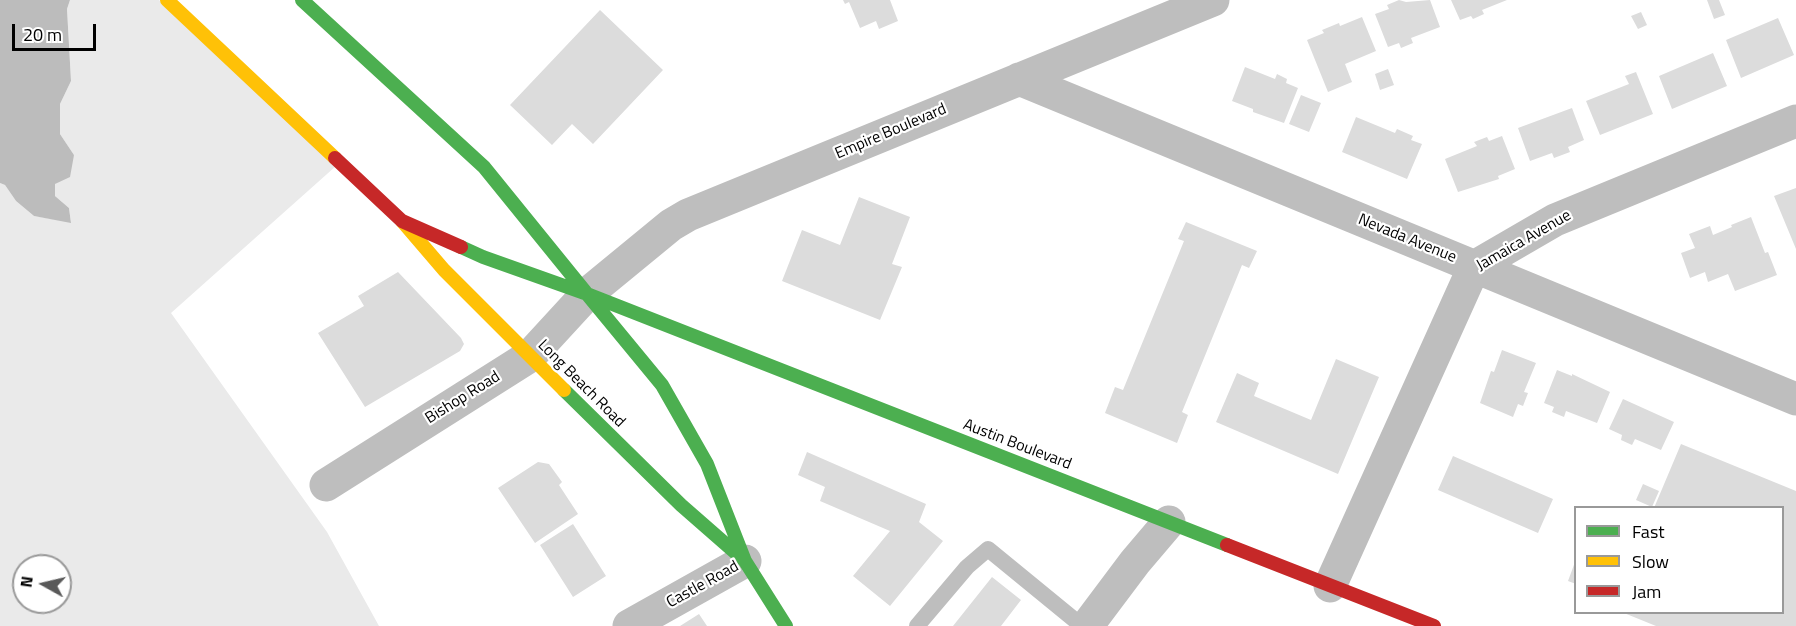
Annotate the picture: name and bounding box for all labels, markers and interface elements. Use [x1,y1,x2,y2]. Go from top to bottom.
scale bar [15,12,99,50]
text: 20 m [23,21,62,48]
street label: Empire Boulevard [832,100,950,164]
street label: Jamaica Avenue [1473,206,1575,276]
street label: Nevada Avenue [1355,211,1459,267]
street label: Long Beach Road [533,336,629,432]
street label: Bishop Road [422,367,504,429]
street label: Austin Boulevard [960,416,1074,474]
legend [1574,506,1784,614]
text: Fast [1632,518,1665,545]
text: Slow [1632,548,1669,575]
north arrow [12,554,72,614]
street label: Castle Road [663,557,743,613]
text: N [14,575,39,589]
text: Jam [1632,578,1661,605]

